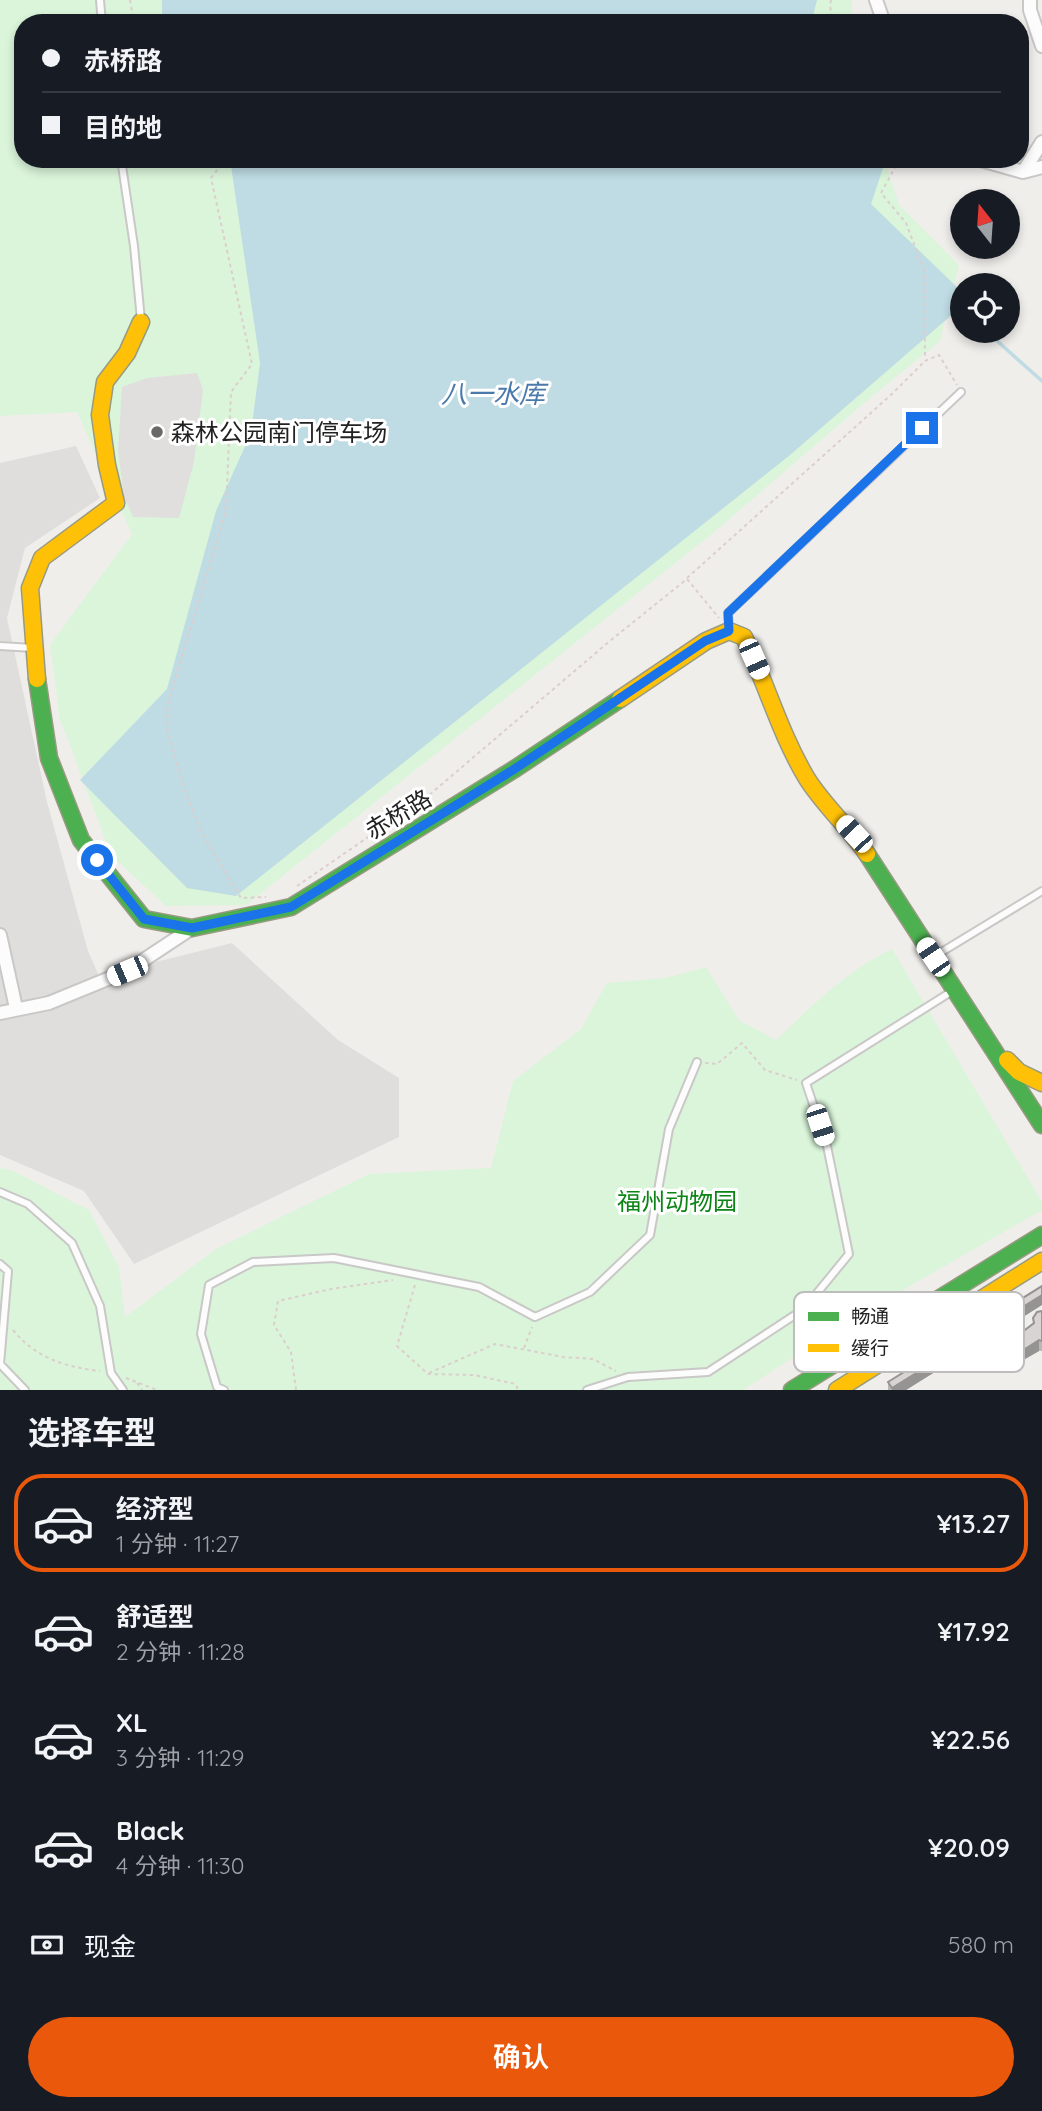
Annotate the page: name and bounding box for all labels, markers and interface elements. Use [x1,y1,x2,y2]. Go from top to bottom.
text: 赤桥路 [84,44,162,77]
text: 目的地 [84,111,162,144]
north arrow [950,189,1020,259]
map controls [950,189,1020,343]
button: locate [950,273,1020,343]
water label: 八一水库 [441,377,549,410]
route end [906,412,938,444]
place label: 森林公园南门停车场 [171,417,387,447]
marker: 森林公园南门停车场 [149,424,165,440]
car [736,636,773,682]
street label: 赤桥路 [359,783,437,845]
car [832,811,877,857]
route start [81,844,113,876]
car [913,934,954,980]
car [104,953,151,989]
car [804,1102,837,1148]
park label: 福州动物园 [617,1186,737,1216]
legend [794,1292,1024,1372]
text: 畅通 [851,1304,889,1328]
text: 缓行 [851,1336,889,1360]
text: 选择车型 [28,1412,156,1452]
icon: car [32,1492,95,1555]
text: 经济型 [116,1492,194,1525]
text: ¥13.27 [937,1507,1010,1540]
text: 1 分钟 · 11:27 [116,1529,239,1558]
icon: car [32,1600,95,1663]
text: 舒适型 [116,1600,194,1633]
text: ¥17.92 [937,1615,1010,1648]
text: 2 分钟 · 11:28 [116,1637,245,1666]
text: XL [116,1706,148,1739]
icon: car [32,1708,95,1771]
text: ¥22.56 [931,1723,1010,1756]
text: 3 分钟 · 11:29 [116,1743,244,1772]
text: Black [116,1814,185,1847]
icon: car [32,1816,95,1879]
text: ¥20.09 [928,1831,1010,1864]
text: 4 分钟 · 11:30 [116,1851,245,1880]
icon: cash [28,1926,66,1964]
text: 现金 [84,1930,136,1963]
text: 580 m [948,1930,1014,1959]
button: 确认 [28,2017,1014,2097]

